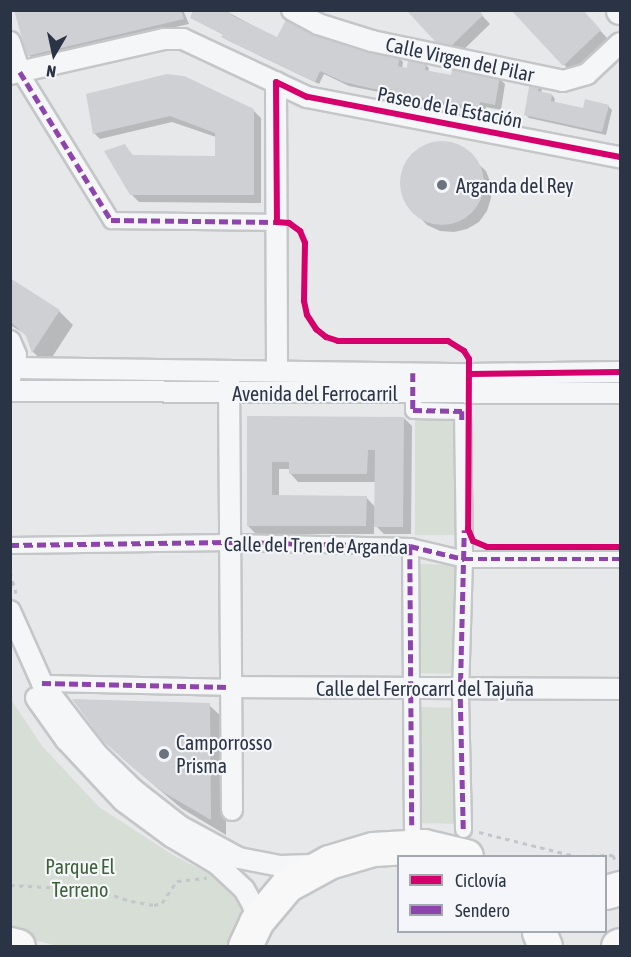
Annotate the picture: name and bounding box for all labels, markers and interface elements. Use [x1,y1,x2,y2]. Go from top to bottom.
north arrow [24,24,84,84]
street label: Calle Virgen del Pilar [384,32,536,86]
text: N [45,62,57,81]
street label: Paseo de la Estación [375,81,525,133]
place label: Arganda del Rey [456,173,574,197]
marker: Arganda del Rey [433,176,451,194]
street label: Avenida del Ferrocarril [232,381,398,405]
street label: Calle del Tren de Arganda [224,531,408,559]
street label: Calle del Ferrocarrl del Tajuña [316,676,534,700]
place label: Camporrosso Prisma [176,730,272,777]
marker: Camporrosso Prisma [157,747,171,761]
park label: Parque El Terreno [45,854,115,901]
legend [397,855,607,933]
text: Ciclovía [455,870,507,891]
text: Sendero [455,900,510,921]

